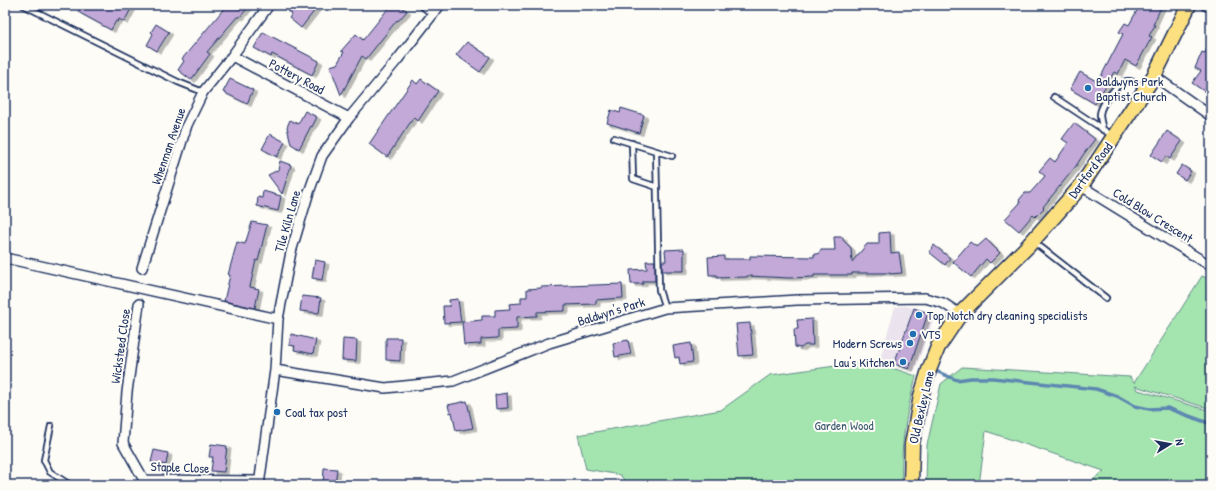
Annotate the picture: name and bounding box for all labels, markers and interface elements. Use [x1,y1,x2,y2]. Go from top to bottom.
street label: Pottery Road [266,54,328,98]
place label: Baldwyns Park Baptist Church [1096,72,1167,105]
marker: Baldwyns Park Baptist Church [1083,83,1093,93]
street label: Whenman Avenue [146,105,190,187]
street label: Dartford Road [1064,138,1116,202]
street label: Cold Blow Crescent [1110,183,1197,247]
street label: Tile Kiln Lane [270,188,304,254]
street label: Baldwyn's Park [575,292,647,330]
place label: Top Notch dry cleaning specialists [927,306,1087,324]
street label: Wicksteed Close [106,307,134,385]
marker: Top Notch dry cleaning specialists [914,310,924,320]
place label: VTS [921,325,940,343]
marker: VTS [908,329,918,339]
place label: Modern Screws [833,334,902,352]
marker: Modern Screws [905,338,915,348]
place label: Lau's Kitchen [834,353,895,371]
marker: Lau's Kitchen [898,357,908,367]
street label: Old Bexley Lane [904,369,938,445]
place label: Coal tax post [285,403,348,421]
marker: Coal tax post [272,407,282,417]
park label: Garden Wood [814,416,874,434]
north arrow [1150,424,1190,464]
text: N [1172,438,1187,446]
street label: Staple Close [150,457,210,477]

